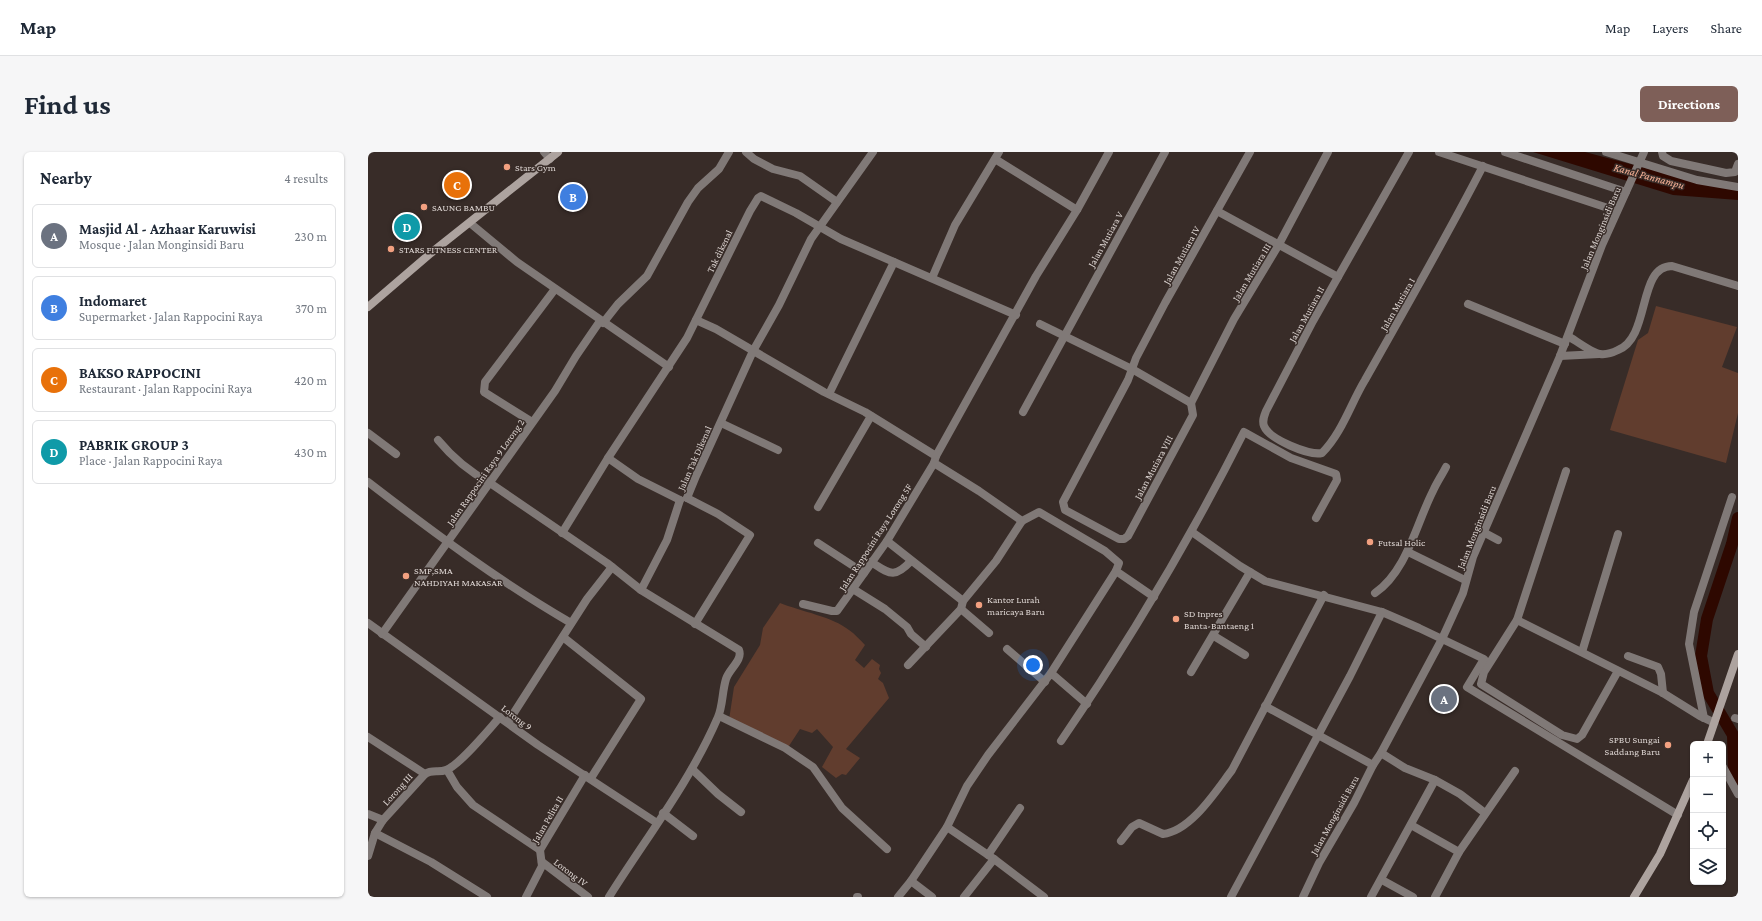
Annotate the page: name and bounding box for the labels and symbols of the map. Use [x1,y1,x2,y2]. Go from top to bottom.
water label: Kanal Pannampu [1612,161,1686,192]
marker: Stars Gym [502,162,512,172]
place label: Stars Gym [515,162,556,173]
pin: C [444,170,470,200]
pin: B [560,182,586,212]
street label: Jalan Monginsidi Baru [1578,185,1623,272]
marker: SAUNG BAMBU [419,202,429,212]
place label: SAUNG BAMBU [432,202,495,213]
street label: Jalan Mutiara V [1085,209,1125,270]
pin: D [394,212,420,242]
street label: Jalan Mutiara IV [1160,224,1202,287]
street label: Tak dikenal [704,228,735,274]
street label: Jalan Mutiara III [1229,241,1273,304]
marker: STARS FITNESS CENTER [386,244,396,254]
place label: STARS FITNESS CENTER [399,244,498,255]
street label: Jalan Mutiara I [1377,276,1417,333]
street label: Jalan Mutiara II [1286,284,1326,345]
street label: Jalan Rappocini Raya 9 Lorong 2 [444,417,527,528]
street label: Jalan Tak Dikenal [675,424,714,493]
street label: Jalan Mutiara VIII [1131,433,1175,502]
street label: Jalan Rappocini Raya Lorong 5F [836,482,914,594]
street label: Jalan Monginsidi Baru [1454,483,1498,571]
marker: Futsal Holic [1365,537,1375,547]
place label: Futsal Holic [1378,537,1426,548]
place label: SMP,SMA NAHDIYAH MAKASAR [414,565,503,588]
marker: SMP,SMA NAHDIYAH MAKASAR [401,571,411,581]
place label: Kantor Lurah maricaya Baru [987,594,1045,617]
marker: Kantor Lurah maricaya Baru [974,600,984,610]
place label: SD Inpres Banta-Bantaeng 1 [1184,608,1254,631]
marker: SD Inpres Banta-Bantaeng 1 [1171,614,1181,624]
your location [1023,655,1043,675]
pin: A [1431,684,1457,714]
street label: Lorong 9 [499,702,534,732]
place label: SPBU Sungai Saddang Baru [1605,734,1661,757]
marker: SPBU Sungai Saddang Baru [1663,740,1673,750]
street label: Lorong III [380,771,415,808]
street label: Jalan Monginsidi Baru [1308,773,1361,858]
street label: Jalan Pelita II [529,794,565,846]
street label: Lorong IV [552,856,590,889]

